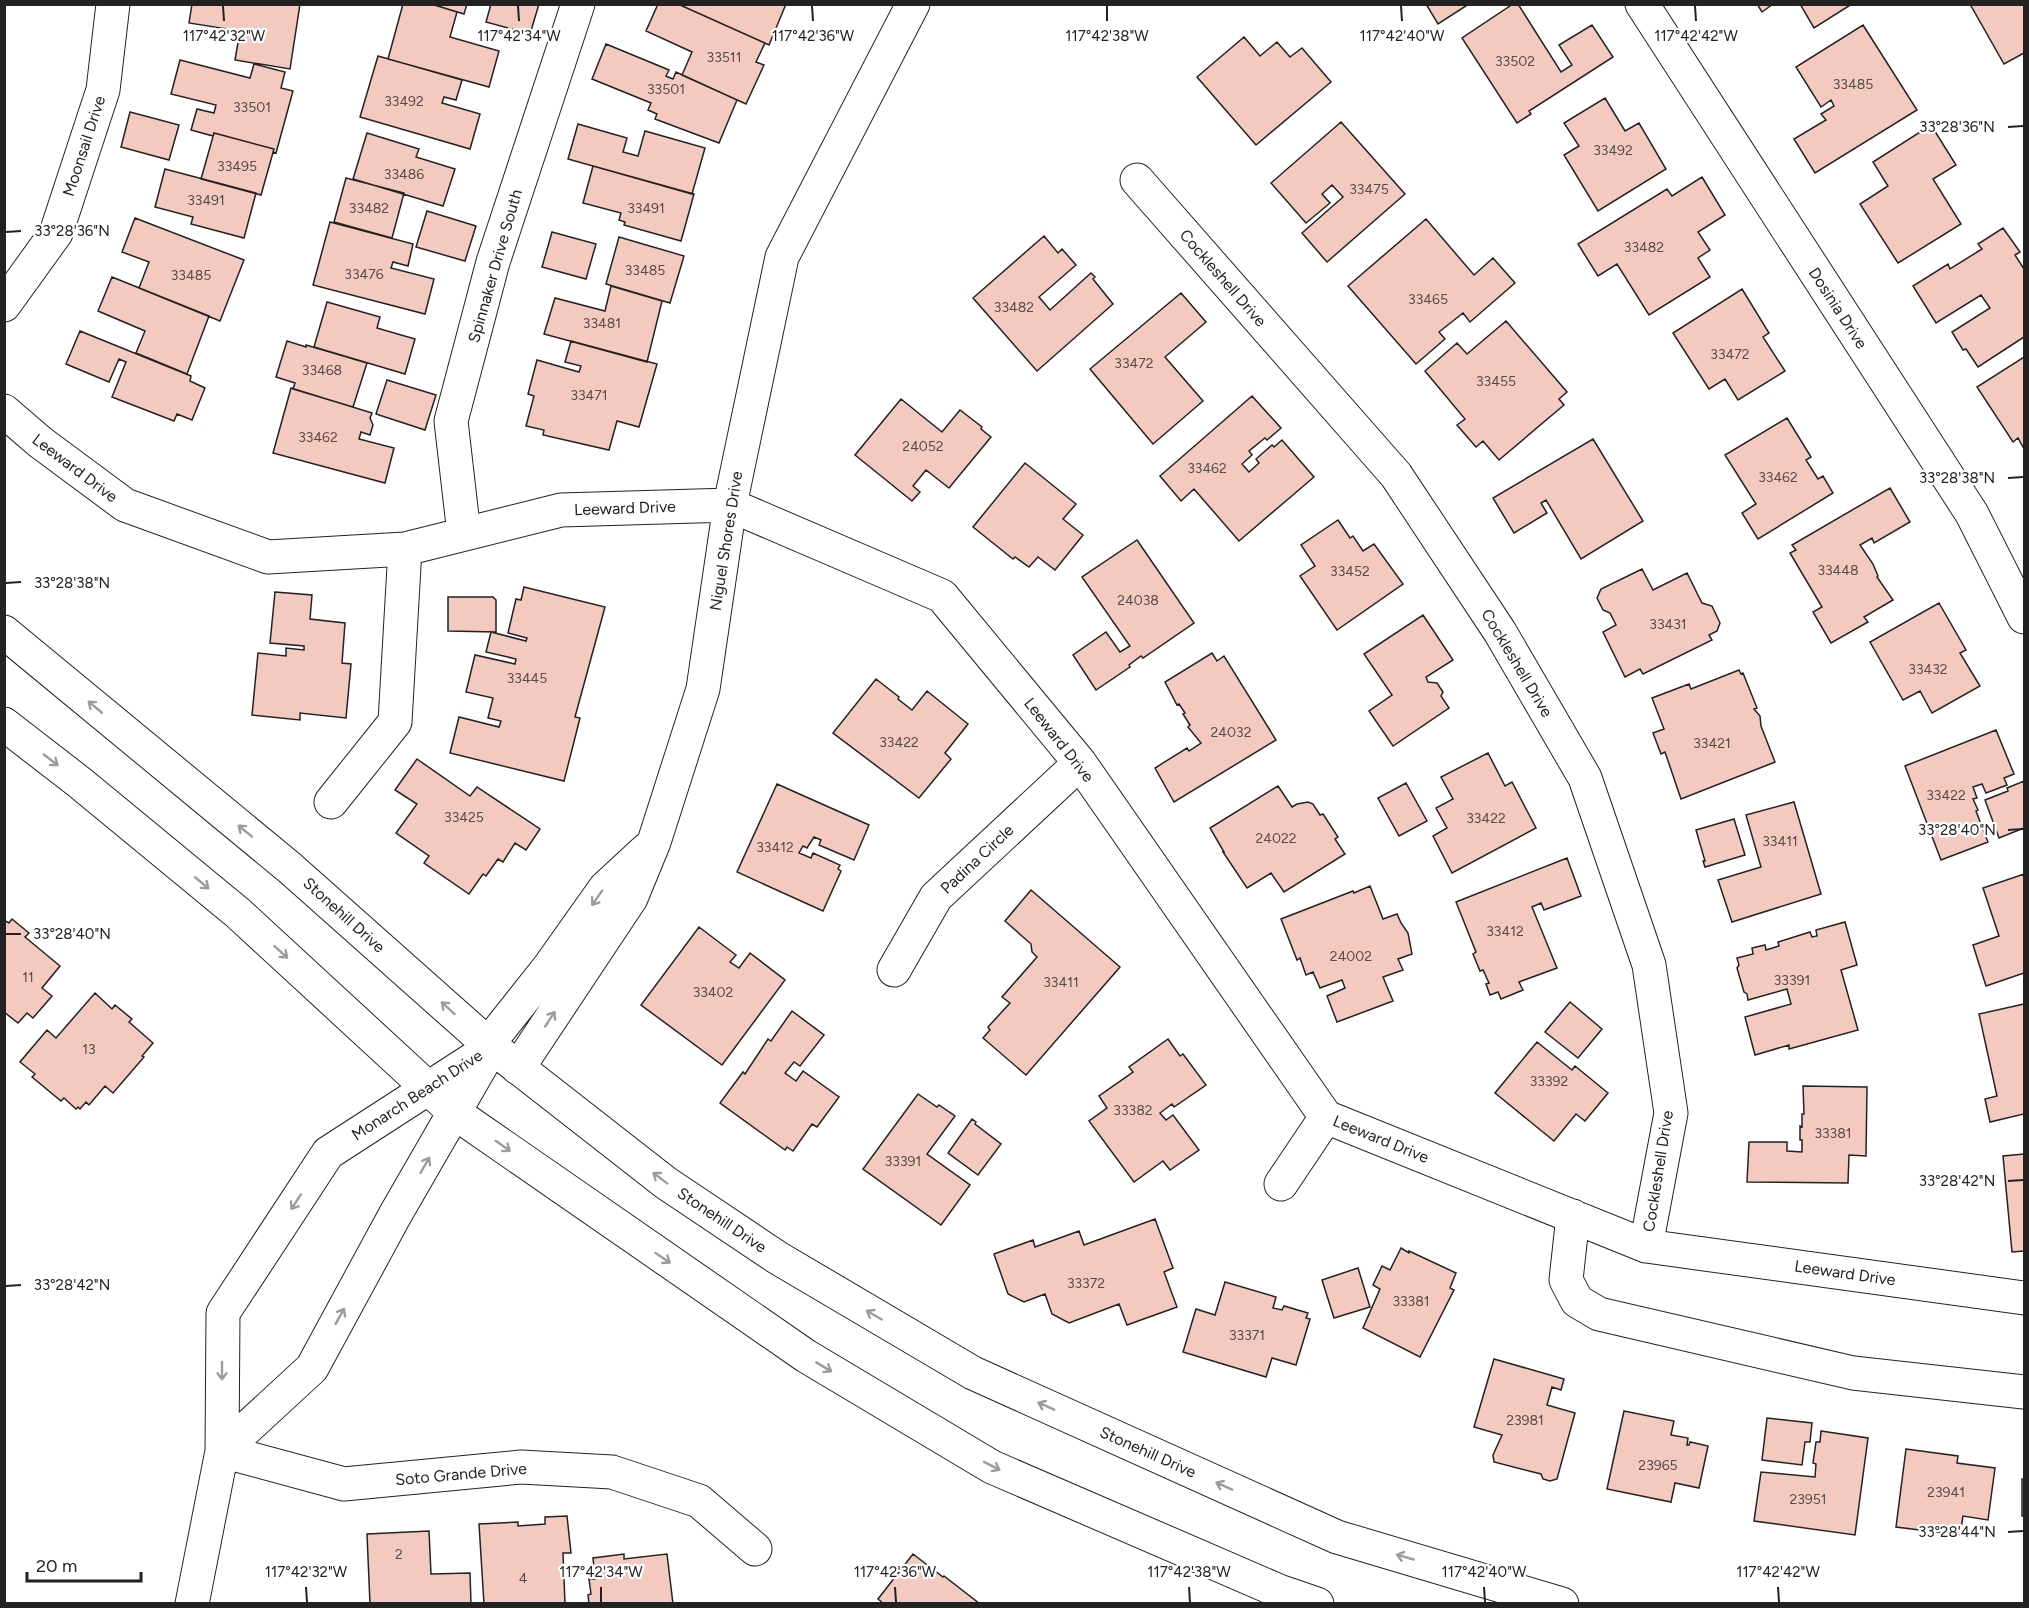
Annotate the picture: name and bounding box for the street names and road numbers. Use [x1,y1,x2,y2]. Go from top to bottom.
street label: Moonsail Drive [59,93,109,199]
street label: Spinnaker Drive South [464,187,526,345]
street label: Cockleshell Drive [1176,226,1271,331]
street label: Dosinia Drive [1805,264,1871,352]
street label: Leeward Drive [29,430,122,506]
street label: Niguel Shores Drive [706,470,746,612]
street label: Leeward Drive [574,497,676,519]
street label: Cockleshell Drive [1477,606,1557,721]
street label: Leeward Drive [1020,694,1098,786]
street label: Padina Circle [937,820,1018,898]
street label: Stonehill Drive [299,873,389,957]
street label: Monarch Beach Drive [348,1045,486,1144]
street label: Cockleshell Drive [1639,1109,1677,1233]
street label: Leeward Drive [1330,1111,1432,1167]
street label: Stonehill Drive [674,1183,770,1257]
street label: Leeward Drive [1793,1257,1897,1290]
street label: Stonehill Drive [1097,1422,1199,1482]
street label: Soto Grande Drive [394,1459,528,1489]

